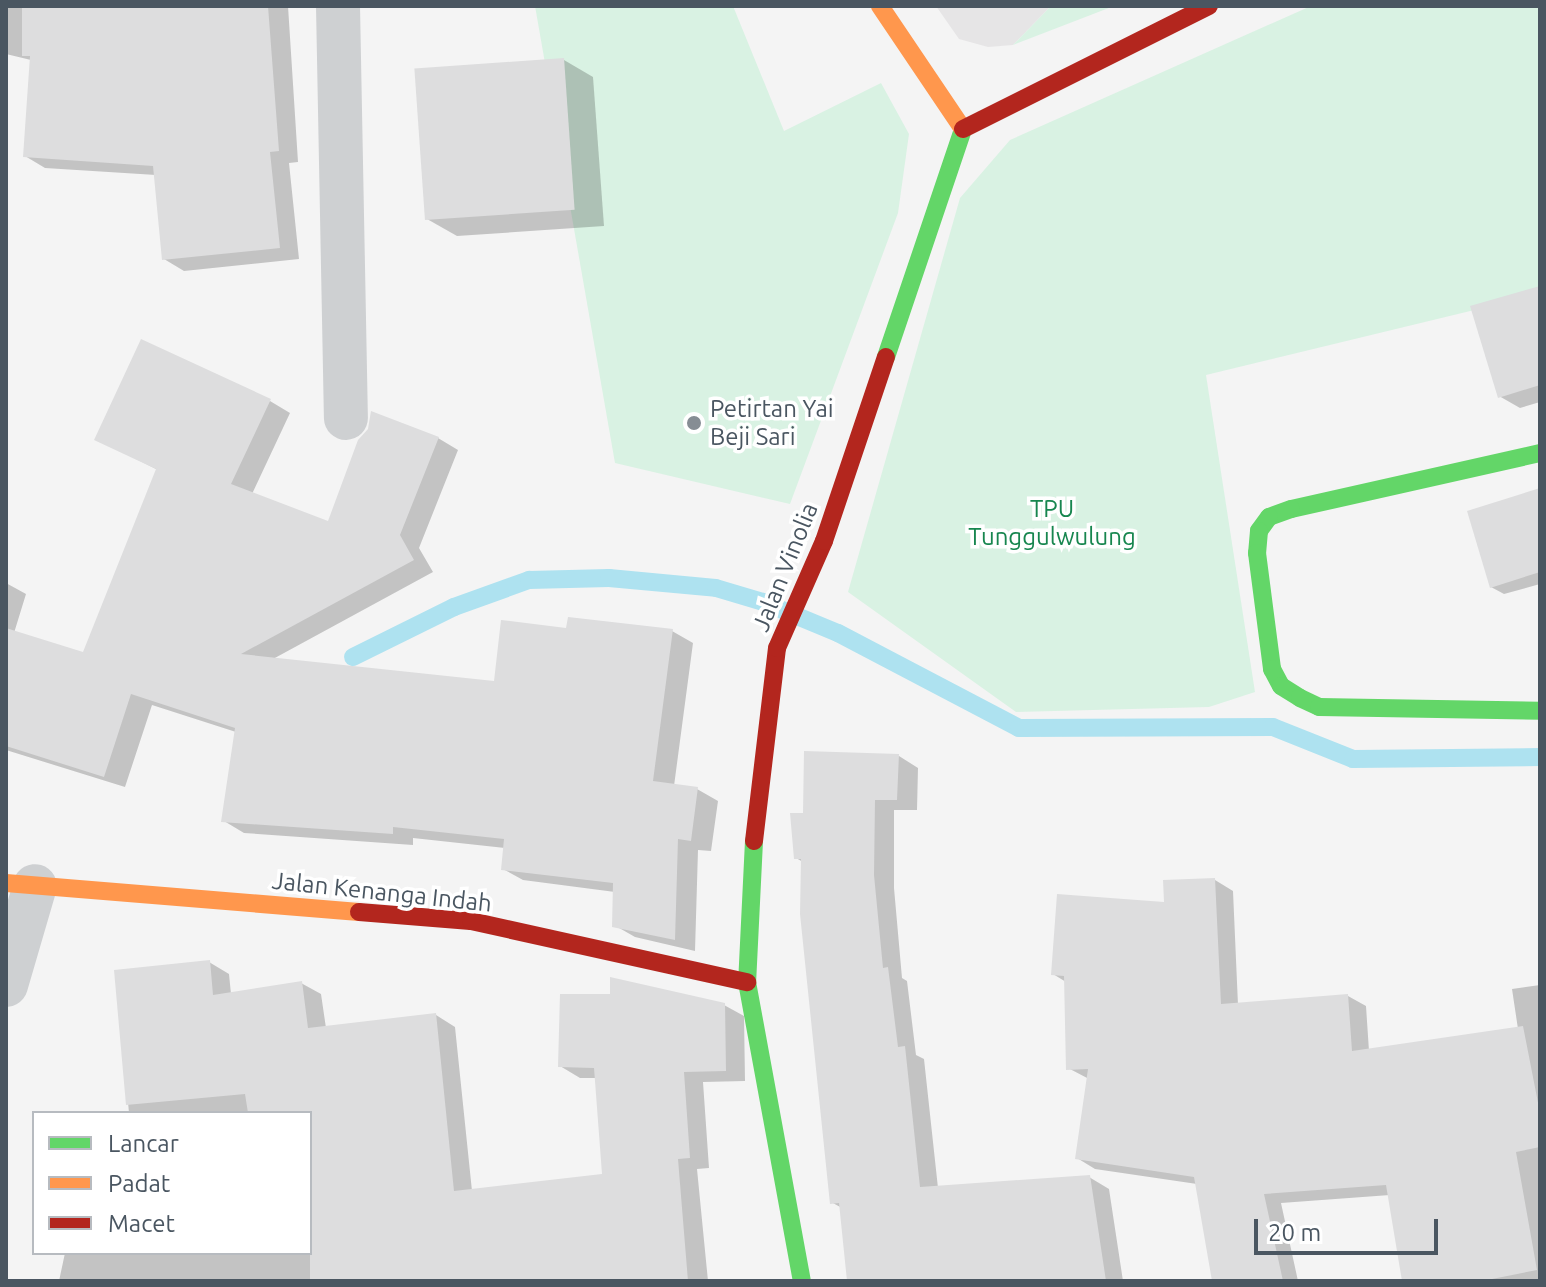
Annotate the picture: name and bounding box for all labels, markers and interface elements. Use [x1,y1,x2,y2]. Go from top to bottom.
place label: Petirtan Yai Beji Sari [710,395,834,451]
marker: Petirtan Yai Beji Sari [685,414,703,432]
park label: TPU Tunggulwulung [968,495,1136,551]
street label: Jalan Vinolia [746,499,824,635]
street label: Jalan Kenanga Indah [271,866,493,918]
legend [32,1111,312,1255]
text: Lancar [108,1130,179,1157]
text: Padat [108,1170,170,1197]
scale bar [1258,1203,1442,1253]
text: Macet [108,1210,175,1237]
text: 20 m [1268,1219,1321,1246]

